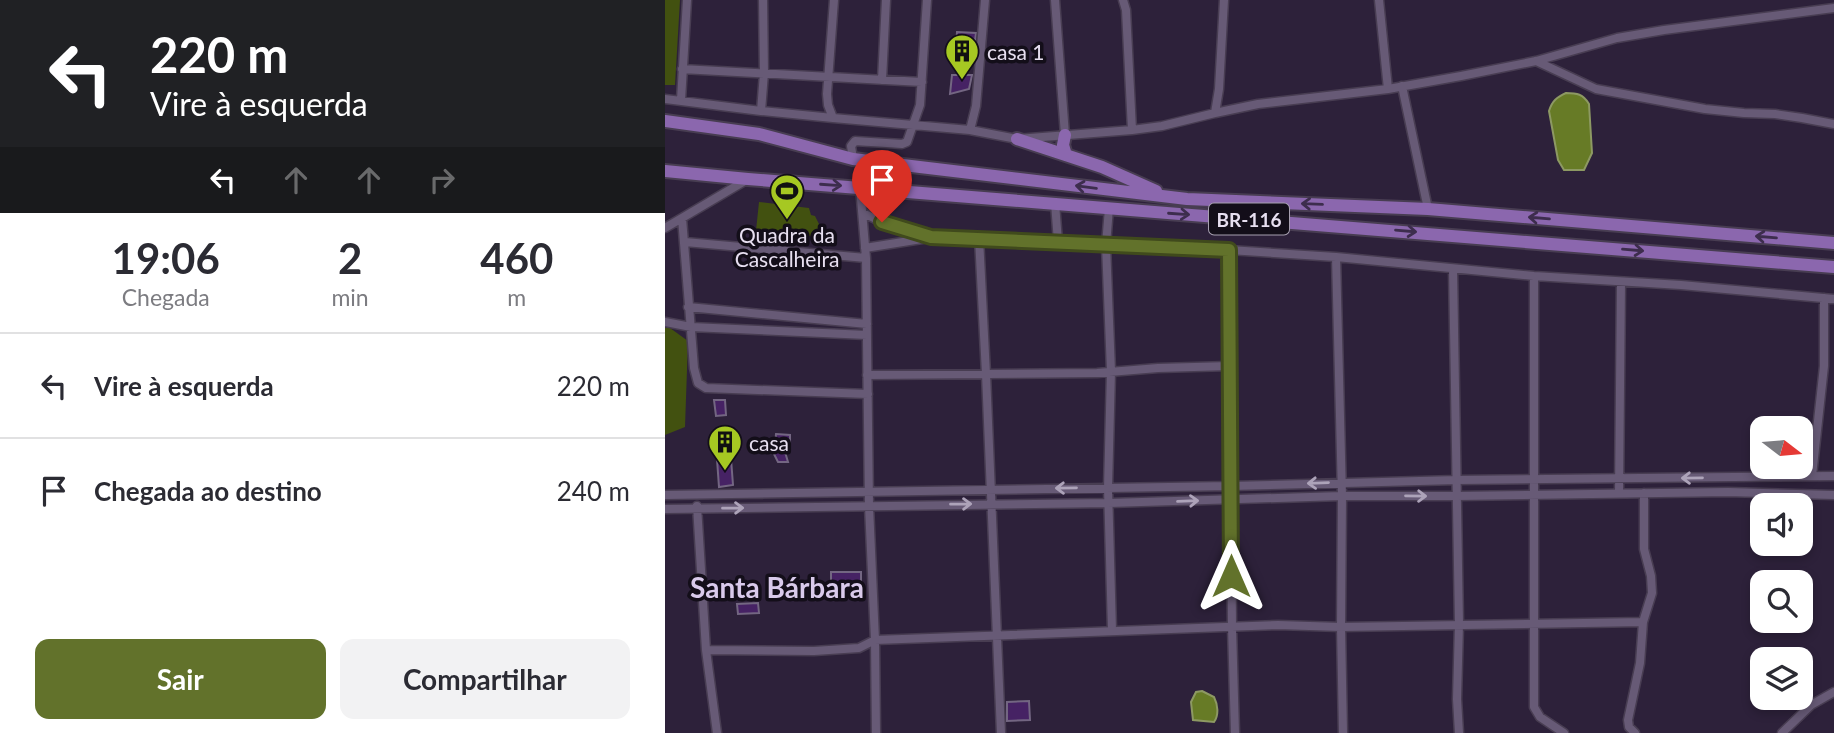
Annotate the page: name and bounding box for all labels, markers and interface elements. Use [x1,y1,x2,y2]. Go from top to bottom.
text: 220 m [150,25,288,83]
icon: left [35,28,126,119]
building icon: casa 1 [943,32,981,81]
place label: casa 1 [987,39,1045,64]
text: Vire à esquerda [150,84,368,123]
pin [852,150,912,222]
icon: left [204,161,242,199]
icon: ahead [277,161,315,199]
icon: ahead [350,161,388,199]
icon: right [423,161,461,199]
icon: arrive [863,161,901,199]
sports icon: Quadra da Cascalheira [768,172,806,221]
one-way arrow [819,179,841,192]
one-way arrow [1075,180,1097,193]
one-way arrow [1301,198,1324,211]
road number: BR-116 [1209,204,1289,234]
one-way arrow [1168,208,1190,221]
one-way arrow [1528,211,1551,224]
place label: Quadra da Cascalheira [735,222,839,271]
one-way arrow [1394,225,1417,238]
one-way arrow [1755,230,1778,243]
text: 19:06 [112,233,220,283]
text: 2 [338,233,362,283]
text: 460 [480,233,553,283]
one-way arrow [1621,244,1644,257]
text: Chegada [122,283,210,311]
text: min [331,283,369,311]
text: m [507,283,526,311]
icon: left [35,367,73,405]
text: Vire à esquerda [94,370,274,402]
text: 220 m [557,370,630,402]
north arrow [1750,416,1813,480]
map controls [1750,416,1813,710]
building icon: casa [706,423,744,472]
place label: casa [749,430,789,455]
one-way arrow [1681,471,1704,484]
icon: arrive [35,472,73,510]
text: Chegada ao destino [94,475,322,507]
text: 240 m [557,475,630,507]
one-way arrow [1307,476,1330,489]
one-way arrow [1055,482,1078,495]
one-way arrow [1404,489,1427,503]
button: sound [1750,493,1813,556]
one-way arrow [1176,494,1199,508]
one-way arrow [949,498,972,511]
one-way arrow [721,501,744,515]
position arrow [1194,539,1268,613]
district label: Santa Bárbara [690,570,864,604]
button: search [1750,570,1813,633]
button: Sair [35,639,326,719]
button: Compartilhar [340,639,630,719]
button: layers [1750,647,1813,710]

